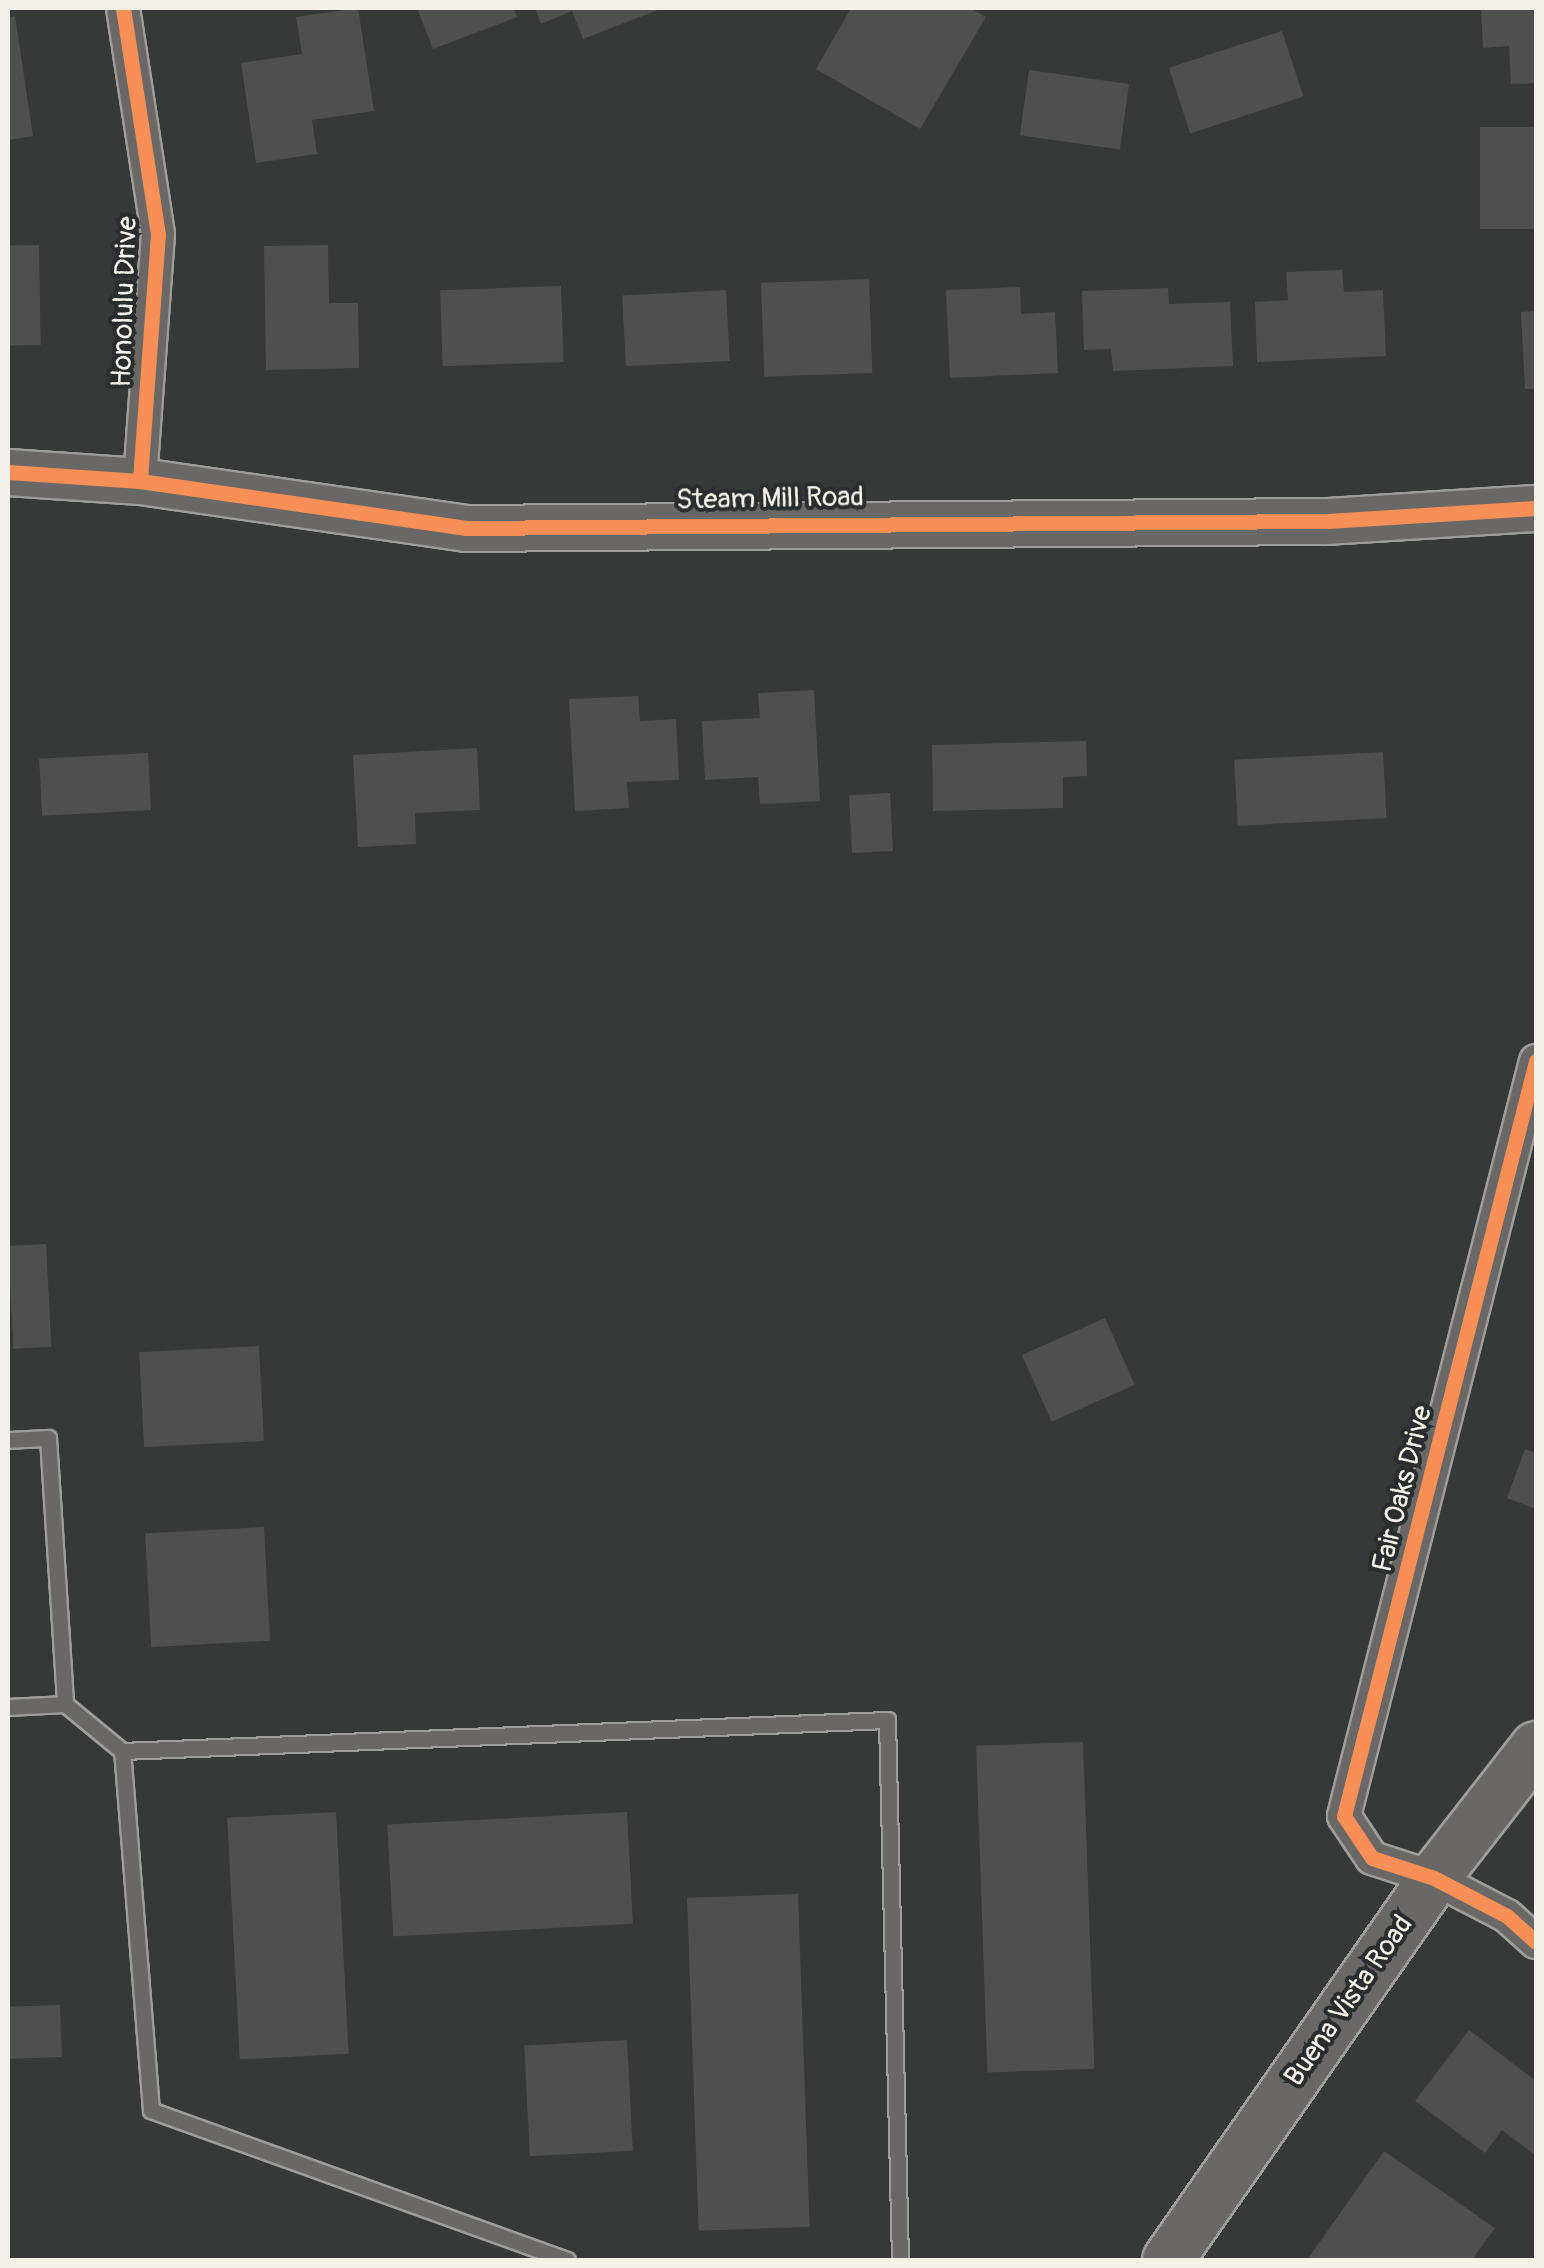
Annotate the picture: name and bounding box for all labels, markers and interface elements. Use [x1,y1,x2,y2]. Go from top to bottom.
street label: Honolulu Drive [105,216,145,388]
street label: Steam Mill Road [676,481,864,517]
street label: Fair Oaks Drive [1366,1402,1440,1576]
street label: Buena Vista Road [1278,1909,1420,2093]

